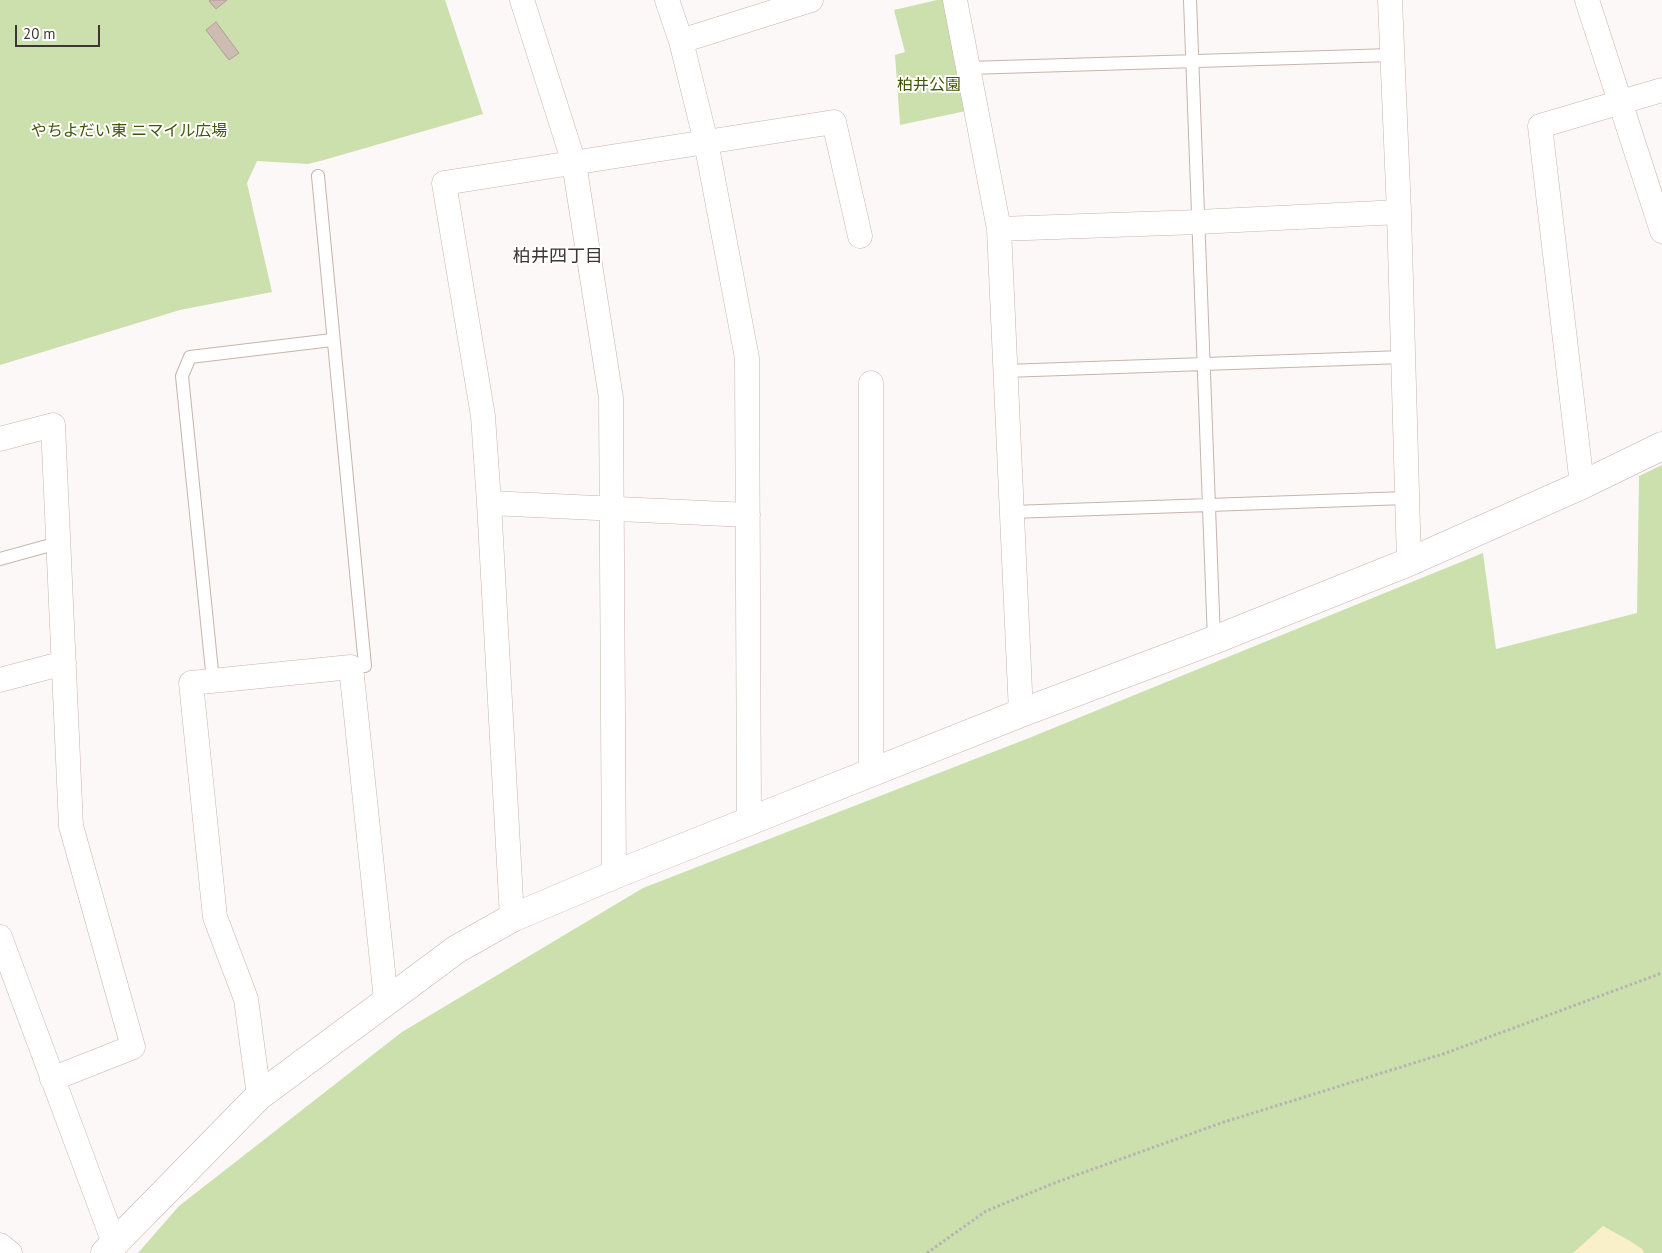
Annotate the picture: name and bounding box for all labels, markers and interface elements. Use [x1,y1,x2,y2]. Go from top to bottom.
scale bar [18,15,102,47]
text: 20 m [23,24,56,43]
park label: 柏井公園 [897,75,961,95]
park label: やちよだい東 ニマイル広場 [31,121,227,141]
district label: 柏井四丁目 [513,246,603,268]

